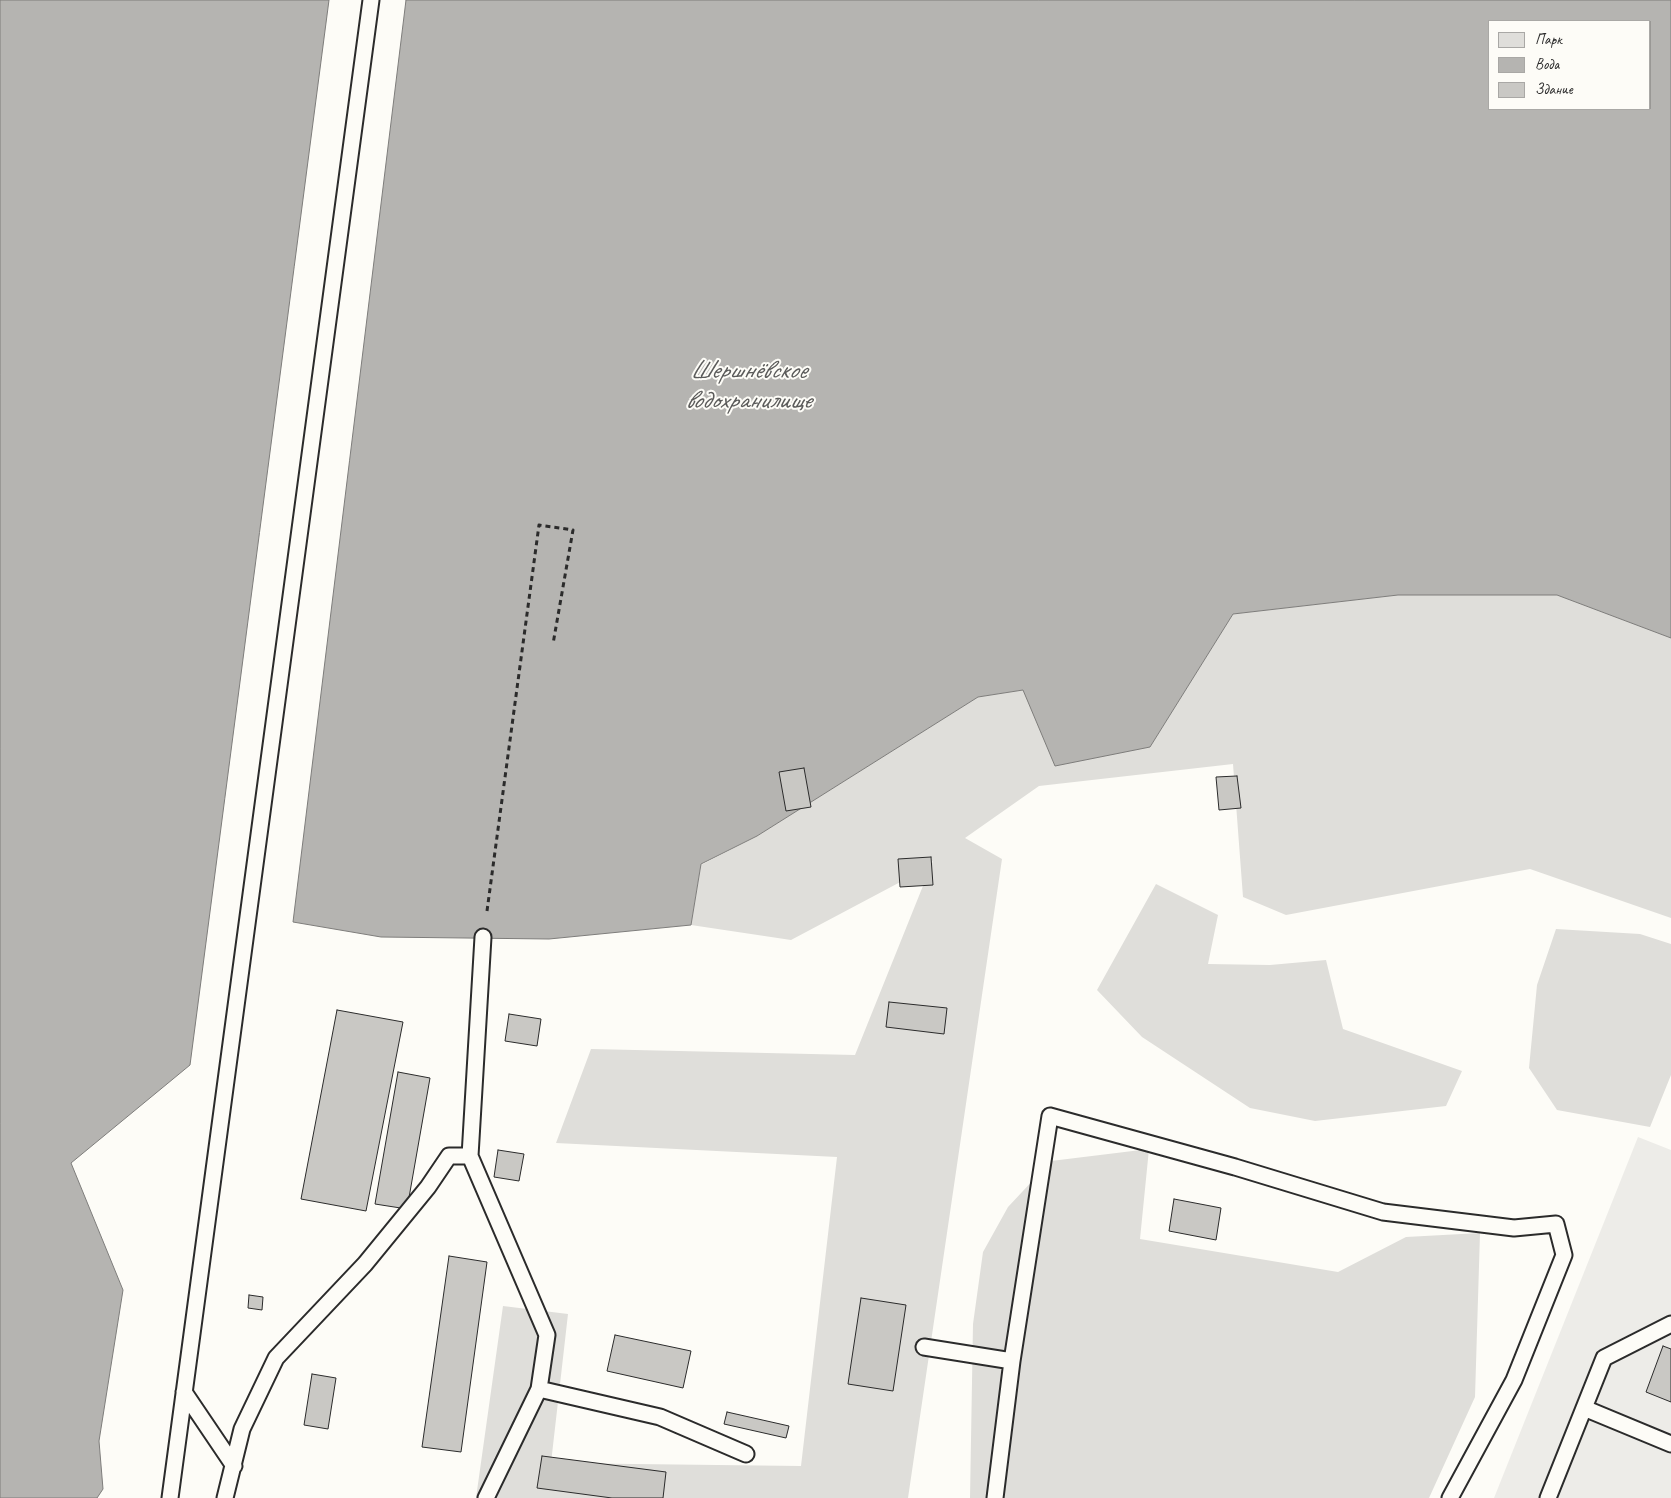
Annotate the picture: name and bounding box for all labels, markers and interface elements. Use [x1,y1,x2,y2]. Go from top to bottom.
legend [1488,20,1651,110]
text: Парк [1535,30,1562,49]
text: Вода [1535,55,1559,74]
text: Здание [1535,80,1573,99]
water label: Шершнёвское водохранилище [685,355,811,416]

